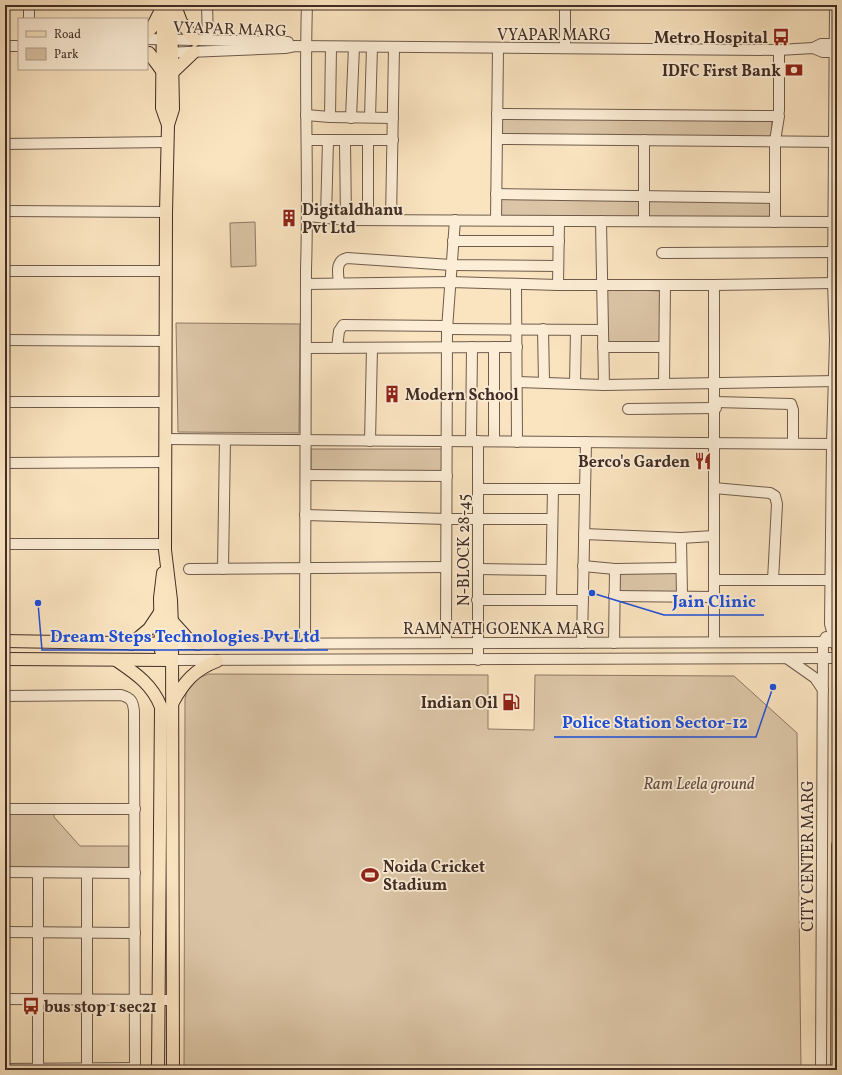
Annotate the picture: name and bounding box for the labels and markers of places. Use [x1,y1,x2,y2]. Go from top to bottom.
bus stop icon: Metro Hospital [771,27,791,47]
place label: Metro Hospital [654,28,769,50]
bank icon: IDFC First Bank [784,60,804,80]
place label: IDFC First Bank [662,61,781,83]
place label: Digitaldhanu Pvt Ltd [302,200,403,240]
building icon: Digitaldhanu Pvt Ltd [279,208,299,228]
building icon: Modern School [382,384,402,404]
place label: Modern School [405,385,519,407]
restaurant icon: Berco's Garden [693,451,713,471]
place label: Berco's Garden [578,452,690,474]
callout: Jain Clinic [664,586,764,615]
callout: Dream Steps Technologies Pvt Ltd [42,621,328,650]
fuel station icon: Indian Oil [501,692,521,712]
place label: Indian Oil [421,693,499,715]
callout: Police Station Sector-12 [554,708,756,737]
place label: Noida Cricket Stadium [383,857,485,897]
sports icon: Noida Cricket Stadium [360,865,380,885]
bus stop icon: bus stop 1 sec21 [21,996,41,1016]
place label: bus stop 1 sec21 [44,997,157,1019]

